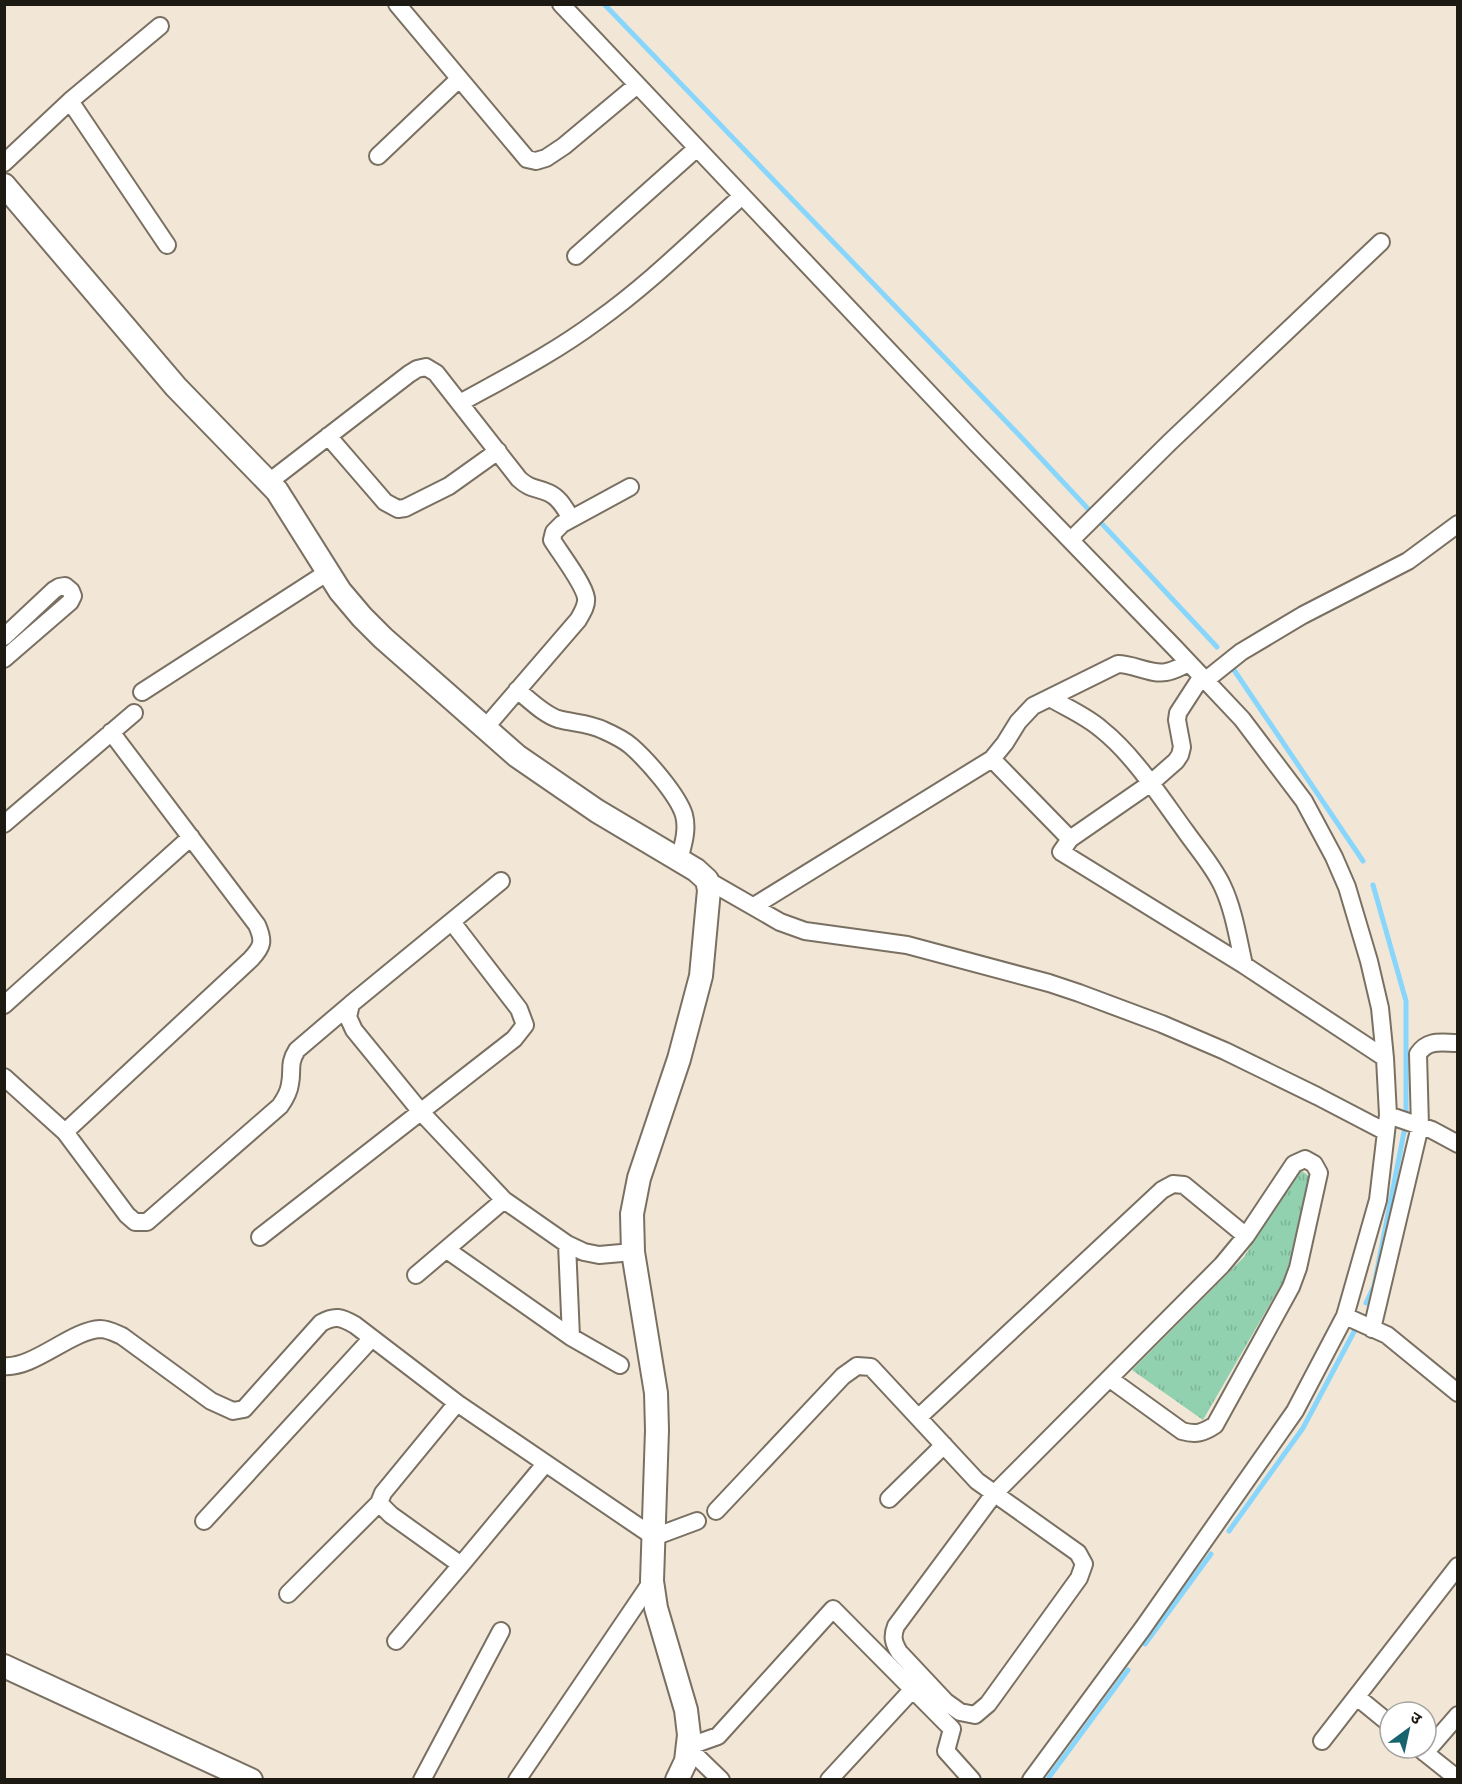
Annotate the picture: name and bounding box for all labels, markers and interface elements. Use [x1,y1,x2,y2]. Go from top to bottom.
north arrow [1378,1700,1438,1760]
text: उ [1407,1706,1426,1729]

